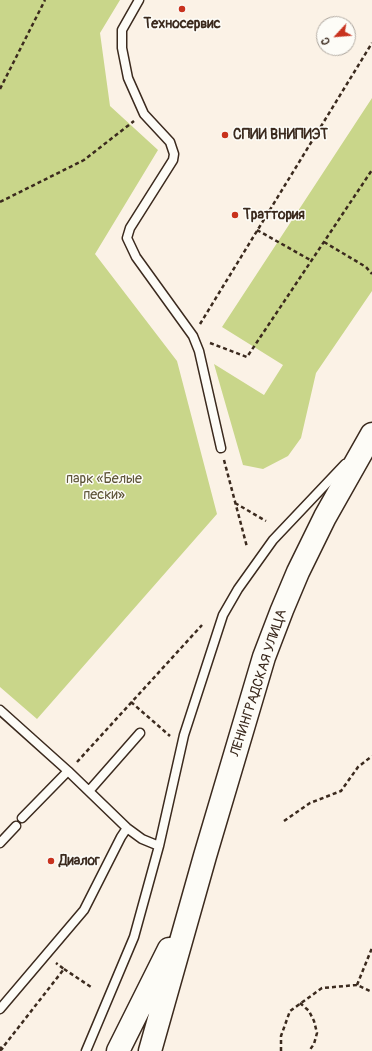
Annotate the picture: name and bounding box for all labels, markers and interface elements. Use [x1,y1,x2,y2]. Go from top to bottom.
marker: Техносервис [177,4,187,14]
place label: Техносервис [143,16,221,32]
north arrow [316,16,356,56]
text: С [318,35,333,47]
place label: СПИИ ВНИПИЭТ [233,127,328,143]
marker: СПИИ ВНИПИЭТ [220,130,230,140]
place label: Траттория [243,207,305,223]
marker: Траттория [230,210,240,220]
park label: парк «Белые пески» [66,471,142,504]
street label: ЛЕНИНГРАДСКАЯ УЛИЦА [227,607,291,759]
place label: Диалог [59,853,100,869]
marker: Диалог [46,856,56,866]

